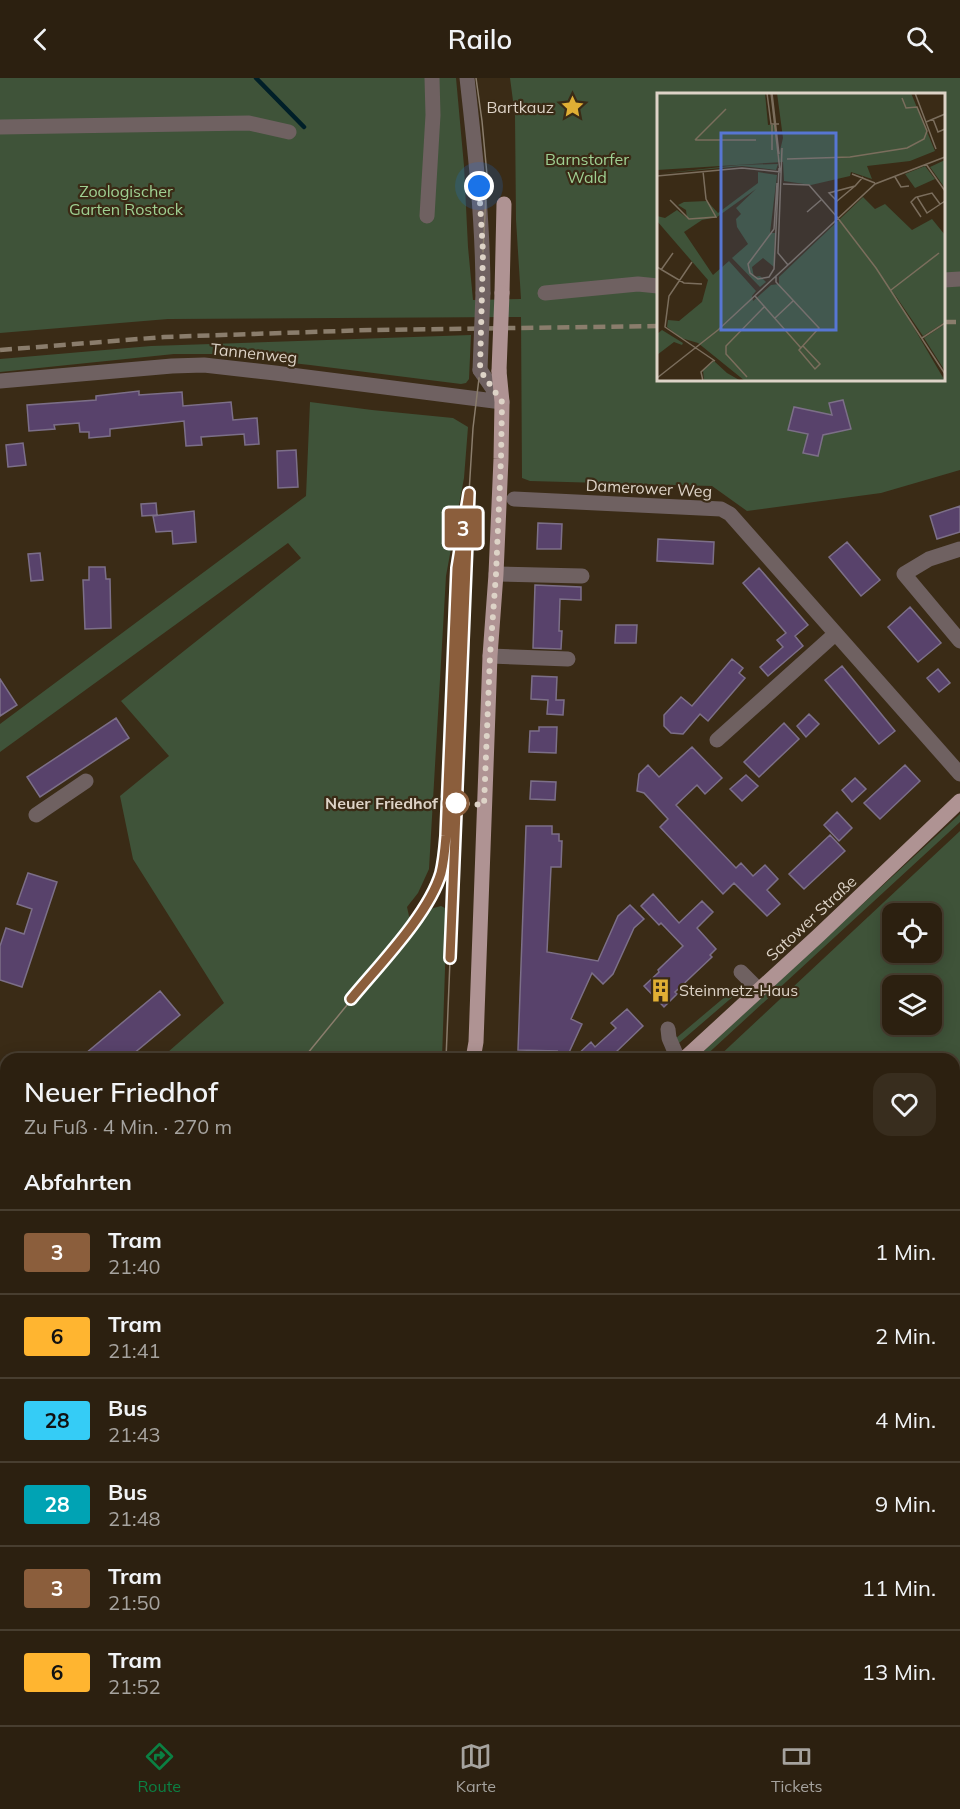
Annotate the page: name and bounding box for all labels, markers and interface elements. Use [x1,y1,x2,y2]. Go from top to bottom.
text: Railo [448,22,512,56]
icon: back [24,23,57,56]
icon: search [903,23,936,56]
inset map [657,93,945,381]
place icon: Bartkauz [559,94,585,120]
place label: Bartkauz [486,97,554,117]
park label: Barnstorfer Wald [545,149,629,187]
your location [464,171,494,201]
park label: Zoologischer Garten Rostock [69,181,184,219]
street label: Tannenweg [210,339,298,367]
street label: Damerower Weg [585,475,713,501]
line badge: 3 [444,508,482,548]
text: 3 [457,515,469,541]
marker: Neuer Friedhof [443,790,469,816]
place label: Neuer Friedhof [325,793,439,813]
street label: Satower Straße [762,871,860,965]
map controls [882,903,942,1035]
button: locate [882,903,942,963]
button: layers [882,975,942,1035]
building icon: Steinmetz-Haus [648,977,674,1003]
place label: Steinmetz-Haus [679,980,798,1000]
button: heart [873,1073,936,1136]
text: Neuer Friedhof [24,1074,218,1109]
text: Zu Fuß · 4 Min. · 270 m [24,1114,232,1139]
text: Abfahrten [24,1168,132,1196]
text: Tram [108,1226,162,1254]
text: 1 Min. [875,1238,936,1266]
text: 3 [51,1239,63,1265]
text: 21:40 [108,1254,161,1279]
text: Tram [108,1310,162,1338]
text: 2 Min. [875,1322,936,1350]
text: 6 [51,1323,63,1349]
text: 21:41 [108,1338,161,1363]
text: Bus [108,1394,147,1422]
text: 4 Min. [875,1406,936,1434]
text: 28 [44,1407,70,1433]
text: 21:43 [108,1422,161,1447]
text: Bus [108,1478,147,1506]
text: 9 Min. [875,1490,936,1518]
text: 28 [44,1491,70,1517]
text: 21:48 [108,1506,161,1531]
text: Tram [108,1562,162,1590]
text: 11 Min. [862,1574,936,1602]
text: 3 [51,1575,63,1601]
text: 21:50 [108,1590,161,1615]
text: Tram [108,1646,162,1674]
text: 13 Min. [862,1658,936,1686]
text: 6 [51,1659,63,1685]
text: 21:52 [108,1674,161,1699]
tab: Route [137,1740,181,1796]
tab: Karte [456,1740,496,1796]
tab: Tickets [771,1740,823,1796]

